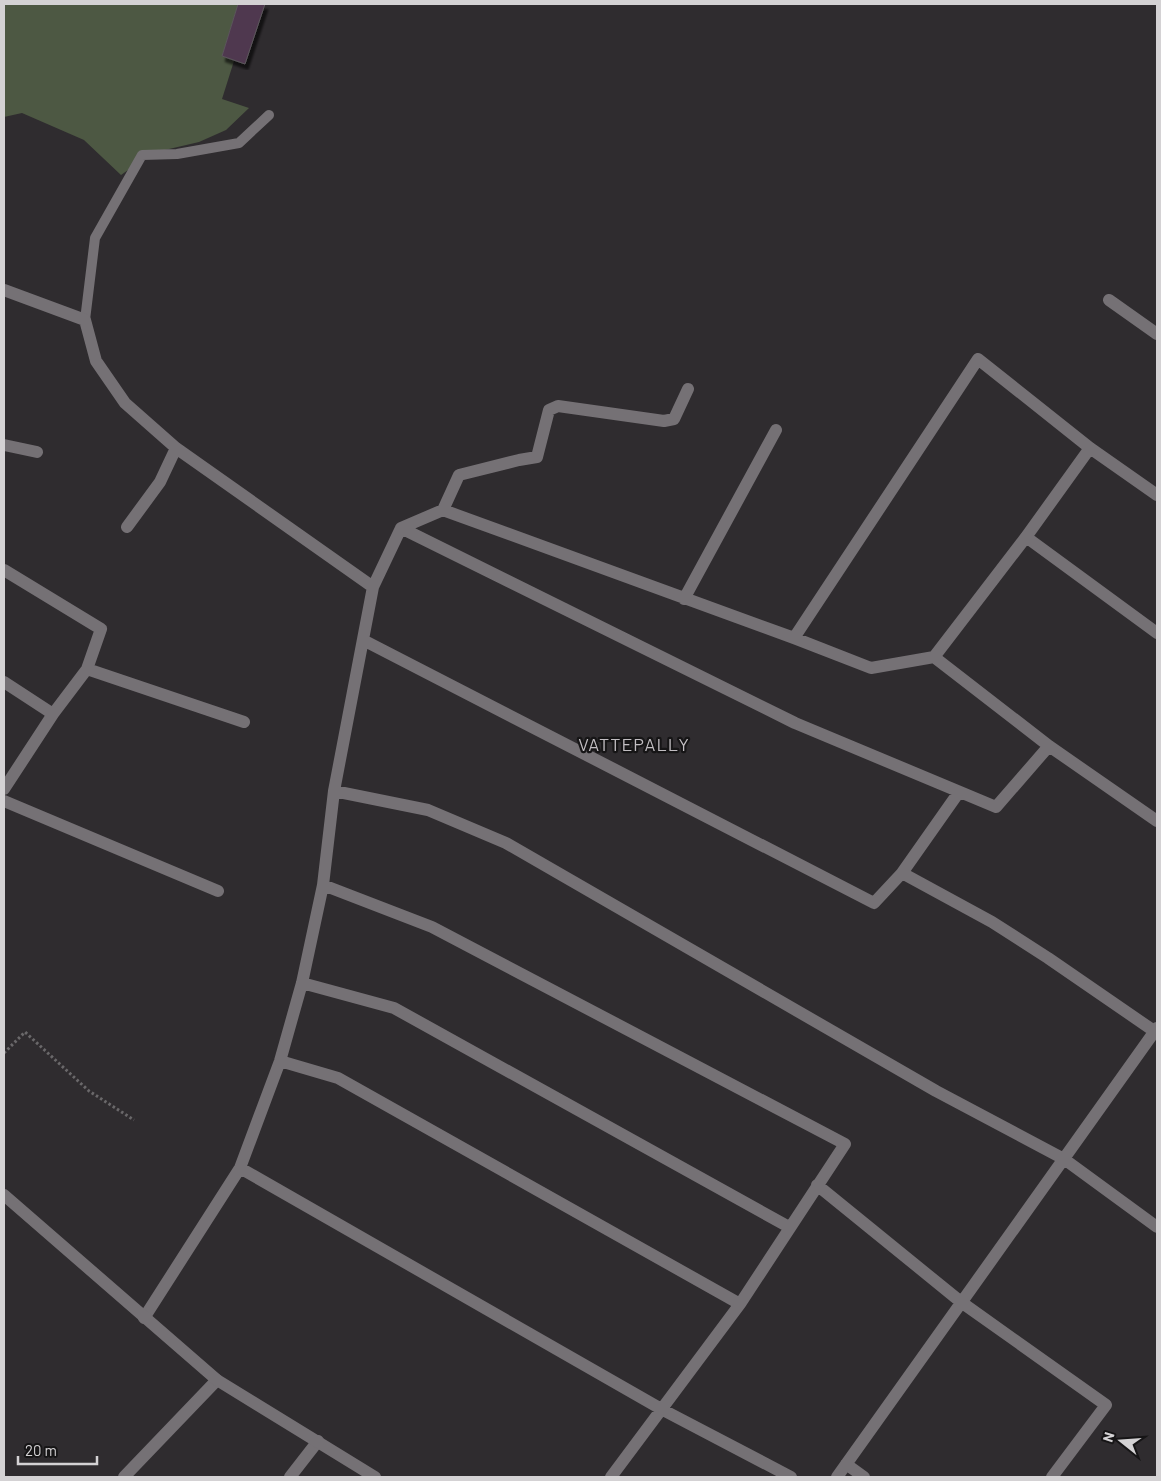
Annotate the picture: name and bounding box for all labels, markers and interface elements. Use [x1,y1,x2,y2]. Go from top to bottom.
district label: VATTEPALLY [578,733,690,755]
north arrow [1096,1416,1146,1466]
text: N [1099,1430,1118,1444]
scale bar [18,1434,96,1466]
text: 20 m [25,1441,57,1459]

